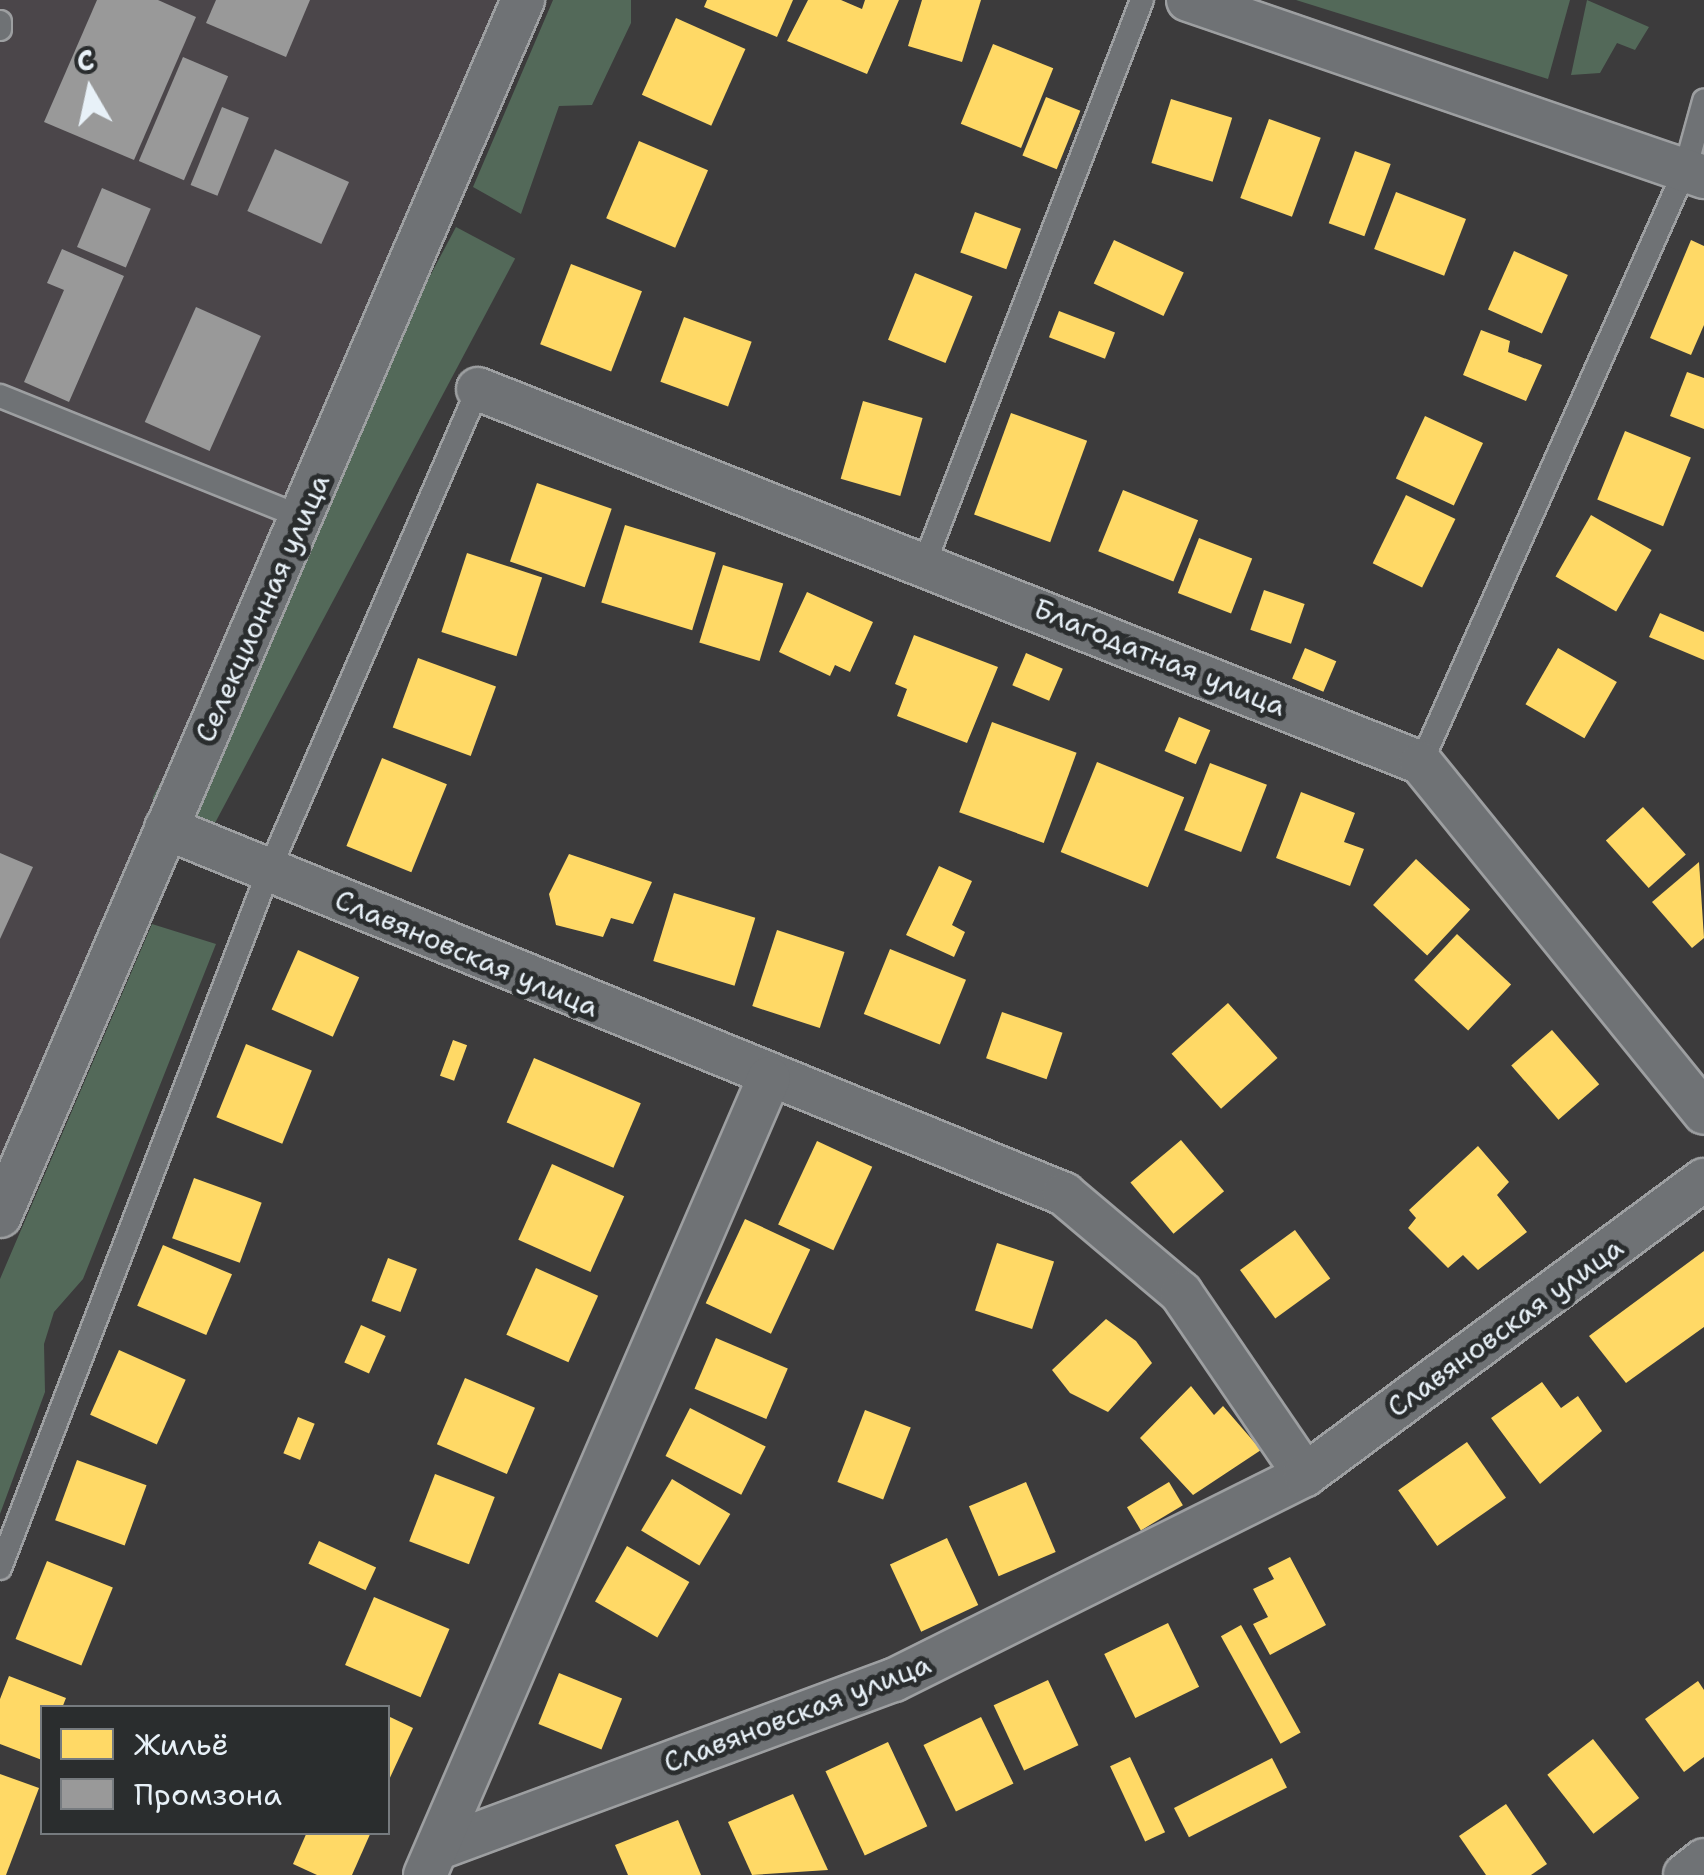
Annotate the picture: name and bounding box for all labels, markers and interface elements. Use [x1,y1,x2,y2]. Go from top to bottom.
north arrow [40,40,140,140]
text: С [74,40,97,80]
street label: Селекционная улица [188,469,336,747]
street label: Благодатная улица [1029,591,1291,723]
street label: Славяновская улица [330,882,604,1024]
street label: Славяновская улица [1381,1230,1629,1424]
street label: Славяновская улица [659,1647,935,1779]
legend [40,1705,390,1835]
text: Жильё [134,1724,228,1765]
text: Промзона [134,1774,282,1815]

